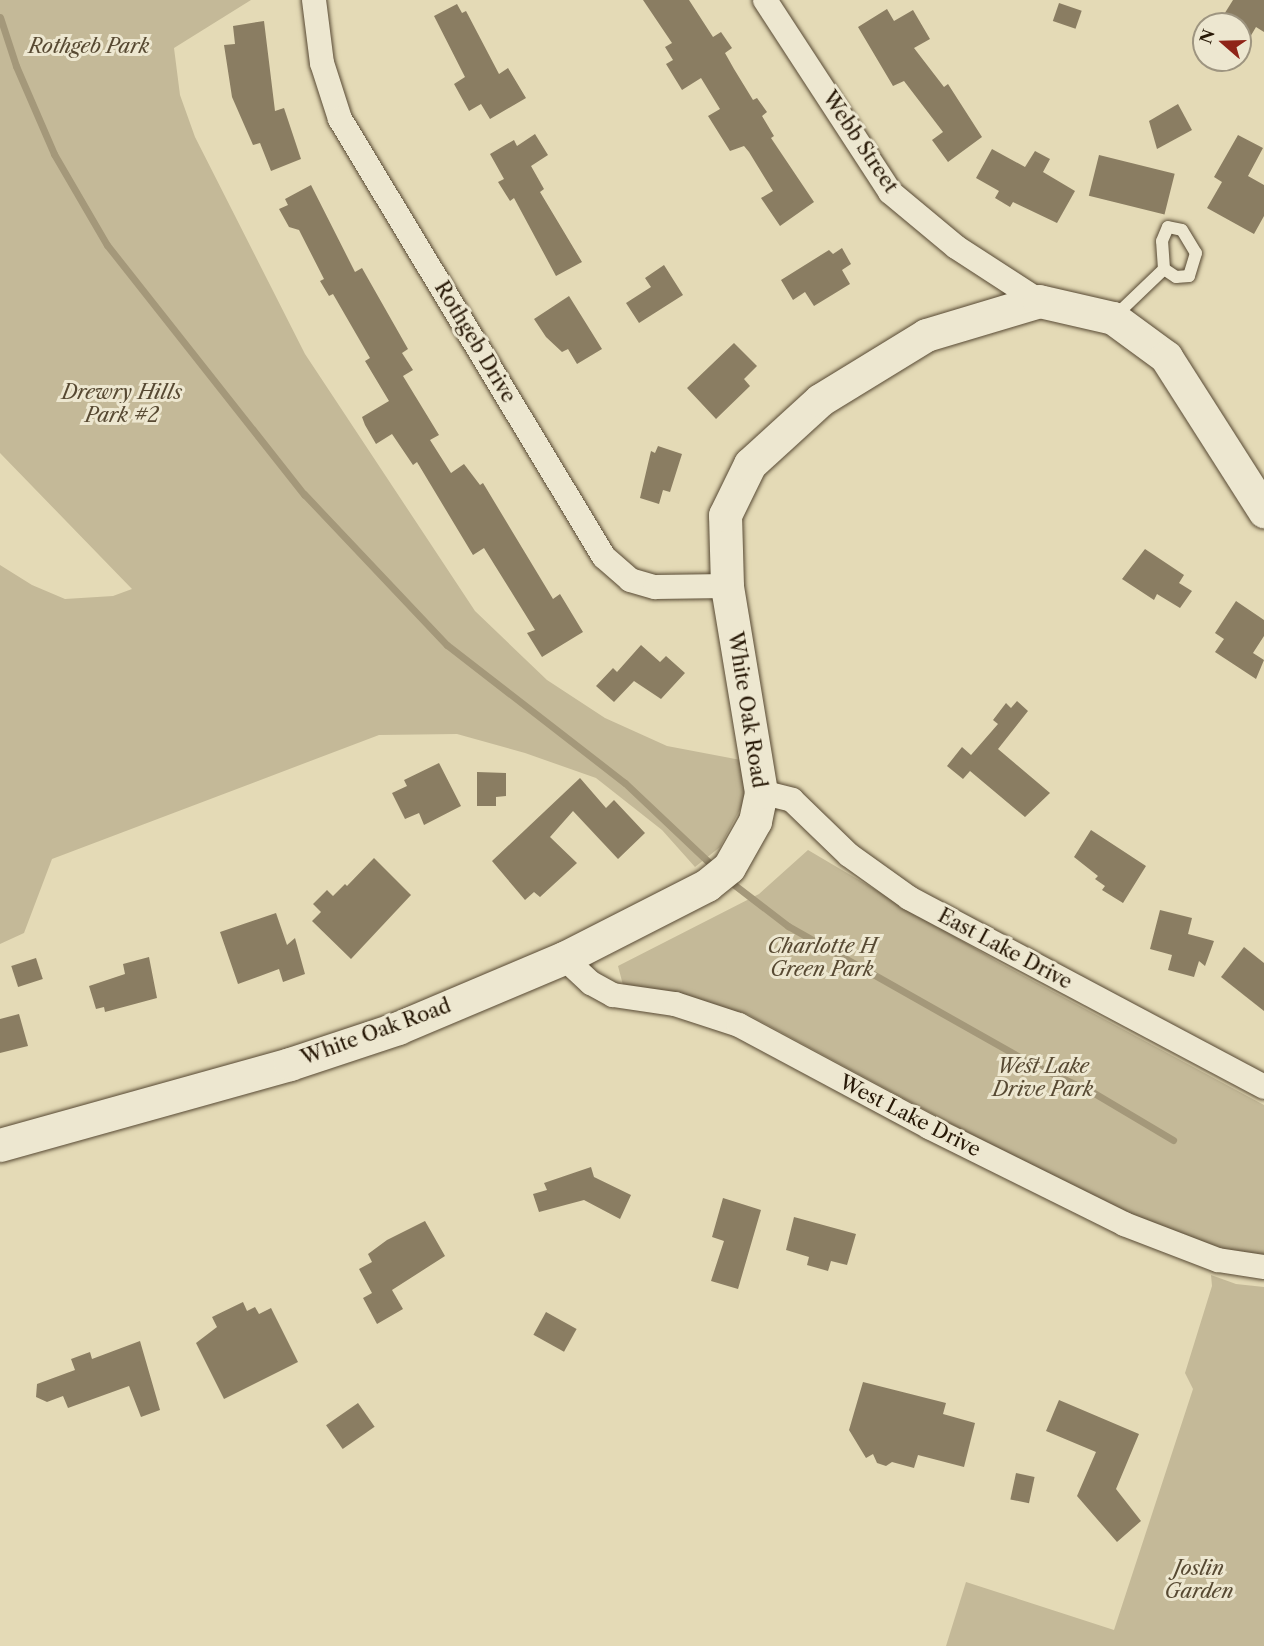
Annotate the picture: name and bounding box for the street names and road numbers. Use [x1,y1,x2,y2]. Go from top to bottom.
street label: Webb Street [817,87,903,197]
street label: Rothgeb Drive [429,277,521,407]
street label: White Oak Road [723,630,771,790]
street label: East Lake Drive [934,904,1076,994]
street label: White Oak Road [298,994,454,1070]
street label: West Lake Drive [835,1070,985,1162]

